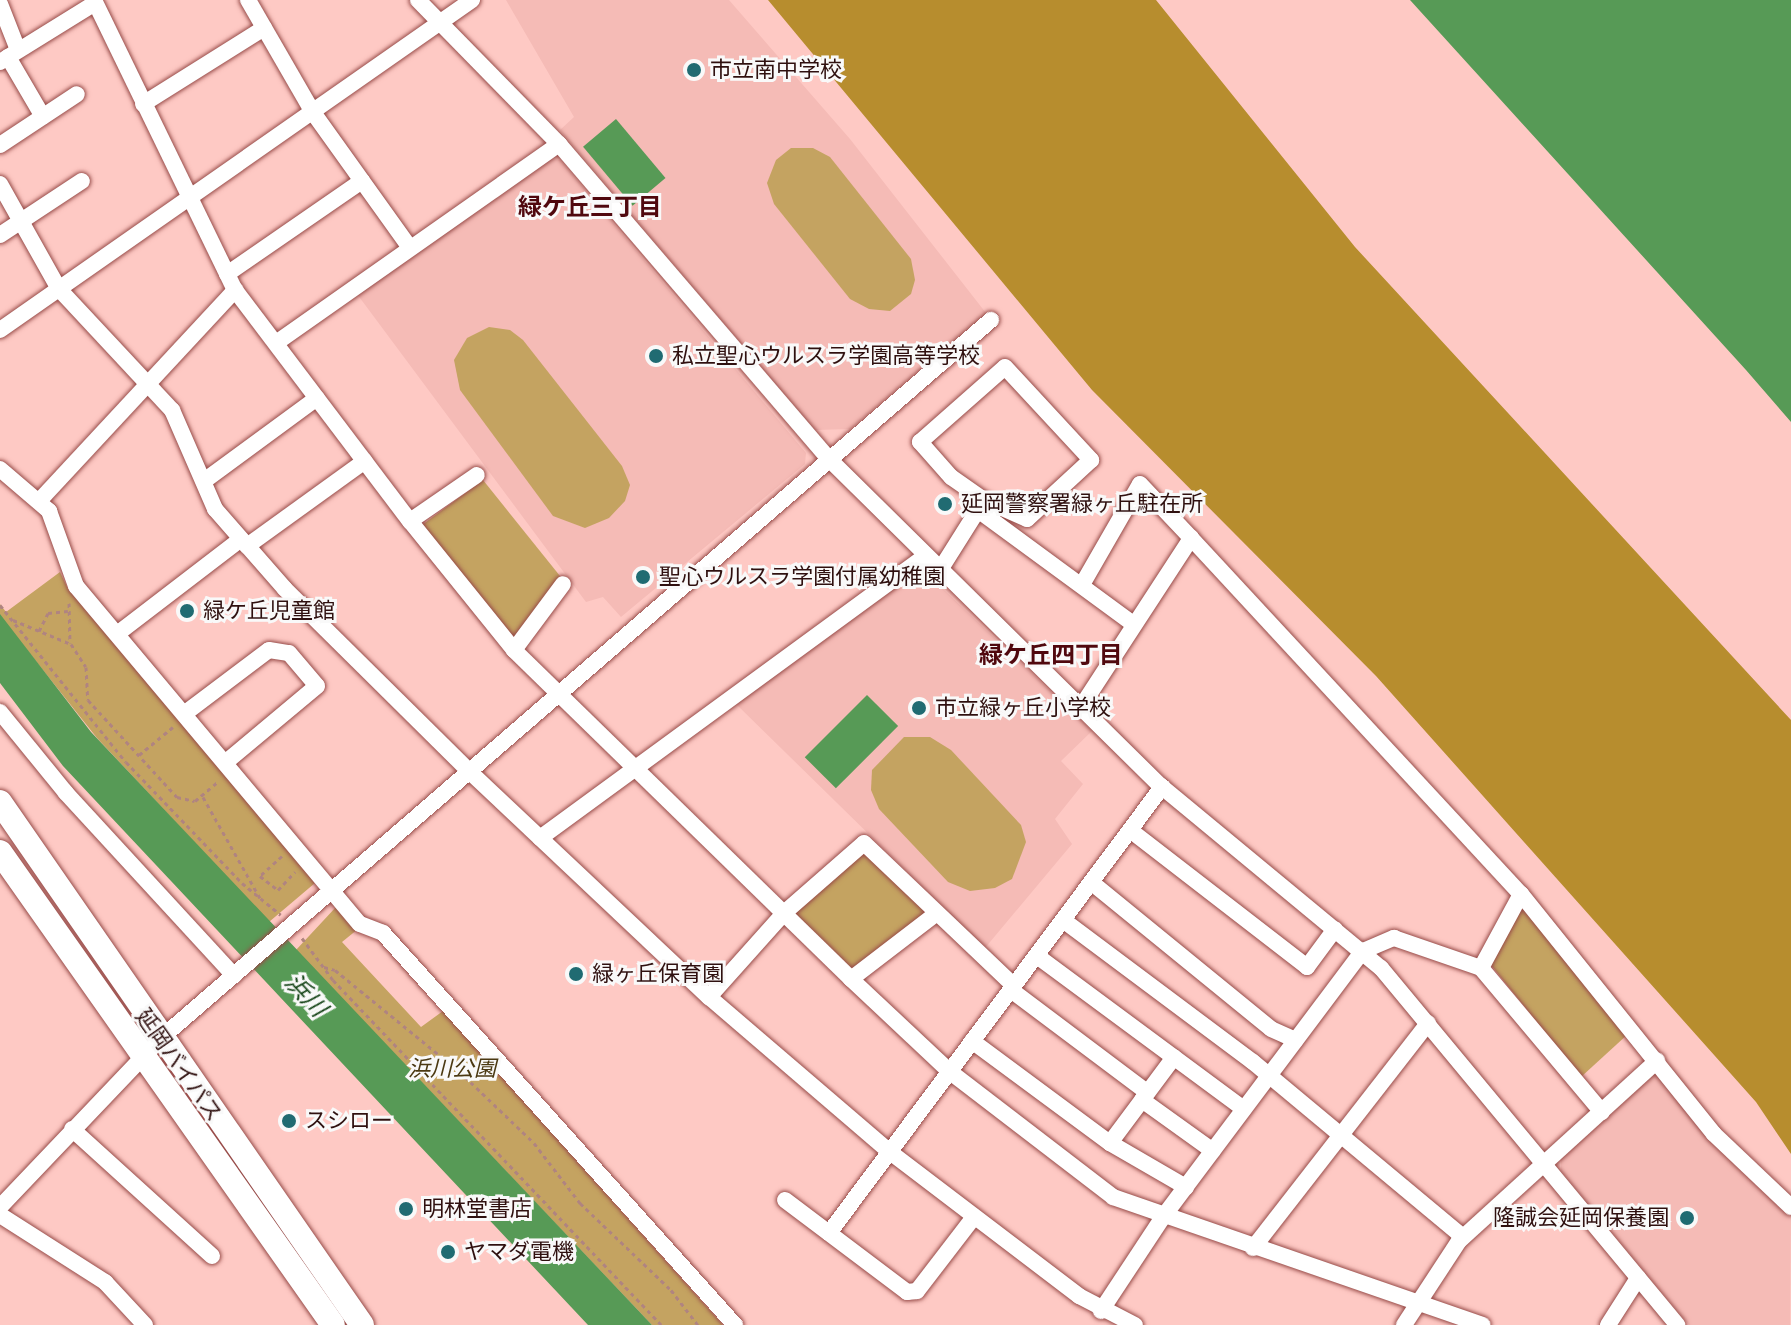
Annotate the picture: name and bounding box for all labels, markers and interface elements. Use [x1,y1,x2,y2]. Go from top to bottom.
place label: 市立南中学校 [710,57,842,83]
marker: 市立南中学校 [685,61,703,79]
district label: 緑ケ丘三丁目 [518,193,662,221]
place label: 私立聖心ウルスラ学園高等学校 [672,343,980,369]
marker: 私立聖心ウルスラ学園高等学校 [647,347,665,365]
place label: 延岡警察署緑ヶ丘駐在所 [961,491,1203,517]
marker: 延岡警察署緑ヶ丘駐在所 [936,495,954,513]
place label: 聖心ウルスラ学園付属幼稚園 [659,564,945,590]
marker: 聖心ウルスラ学園付属幼稚園 [634,568,652,586]
place label: 緑ケ丘児童館 [203,598,335,624]
marker: 緑ケ丘児童館 [178,602,196,620]
district label: 緑ケ丘四丁目 [979,641,1123,669]
place label: 市立緑ヶ丘小学校 [935,695,1111,721]
marker: 市立緑ヶ丘小学校 [910,699,928,717]
place label: 緑ヶ丘保育園 [592,961,724,987]
marker: 緑ヶ丘保育園 [567,965,585,983]
water label: 浜川 [279,968,333,1022]
street label: 延岡バイパス [130,1003,228,1127]
park label: 浜川公園 [408,1056,496,1082]
place label: スシロー [305,1108,393,1134]
marker: スシロー [280,1112,298,1130]
place label: 明林堂書店 [422,1196,532,1222]
marker: 明林堂書店 [397,1200,415,1218]
place label: 隆誠会延岡保養園 [1493,1205,1669,1231]
marker: 隆誠会延岡保養園 [1676,1207,1698,1229]
place label: ヤマダ電機 [464,1239,574,1265]
marker: ヤマダ電機 [439,1243,457,1261]

